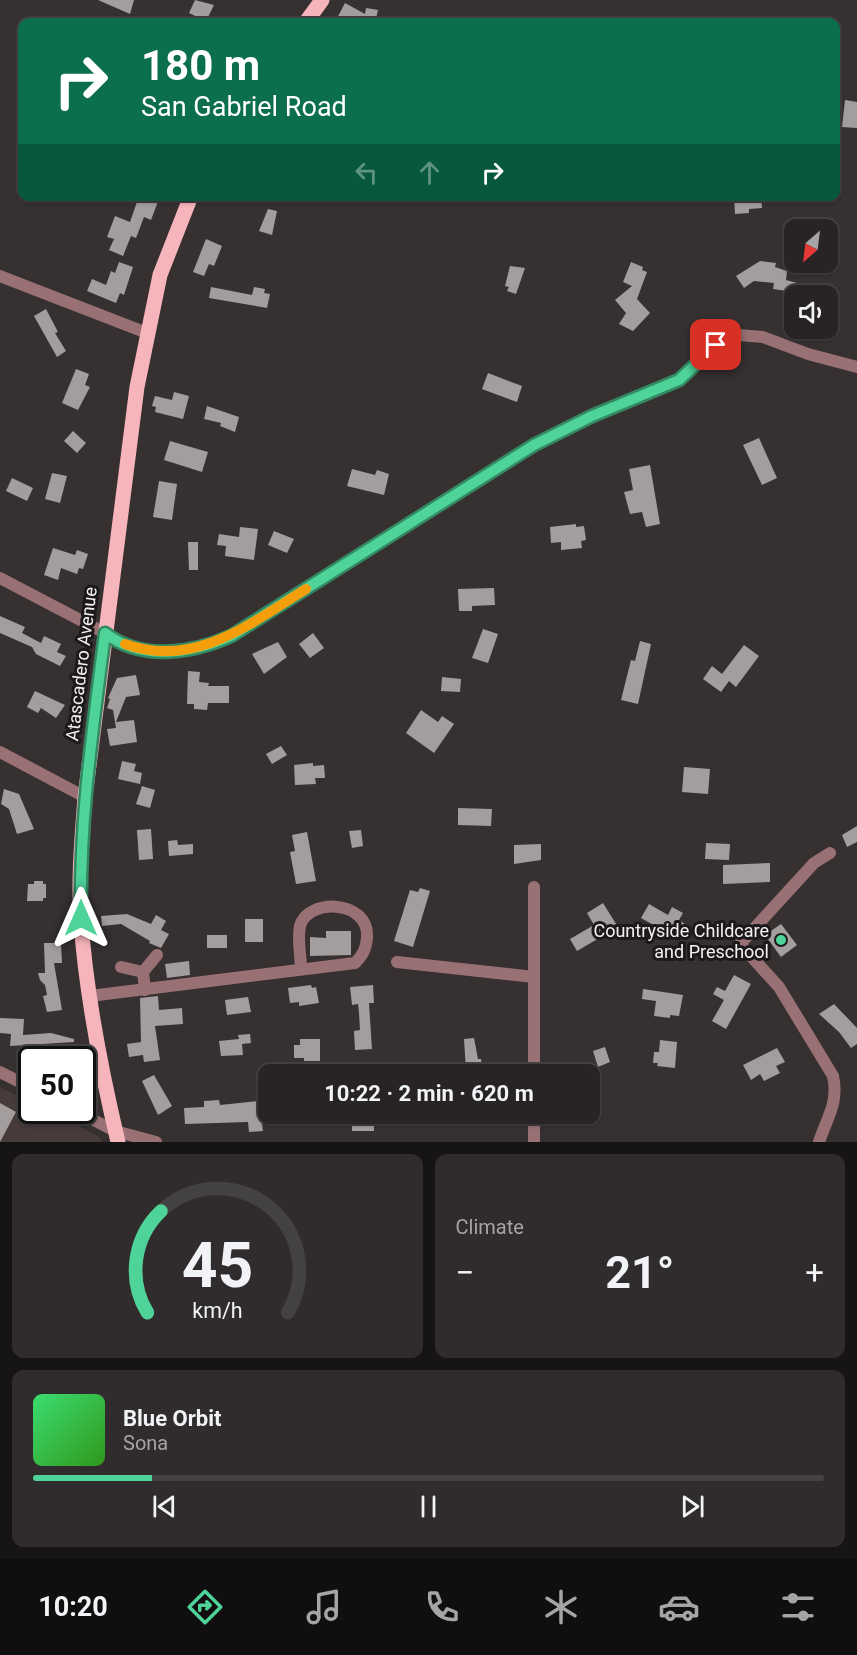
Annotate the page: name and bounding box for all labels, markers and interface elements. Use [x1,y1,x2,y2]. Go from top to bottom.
text: 180 m [141,41,260,90]
icon: right [42,42,120,120]
text: San Gabriel Road [141,91,347,123]
icon: left [350,156,383,189]
icon: ahead [413,156,446,189]
icon: right [476,156,509,189]
north arrow [784,219,838,273]
map controls [784,219,838,339]
button: sound [784,285,838,339]
pin [690,319,741,370]
icon: arrive [699,328,732,361]
street label: Atascadero Avenue [61,586,101,742]
position arrow [49,886,113,950]
place label: Countryside Childcare and Preschool [593,920,769,962]
marker: Countryside Childcare and Preschool [774,933,788,947]
speed limit sign: 50 [18,1046,96,1124]
text: 10:22 · 2 min · 620 m [324,1081,534,1106]
text: Climate [456,1215,524,1239]
text: 45 [181,1229,253,1302]
text: 21° [605,1246,674,1299]
text: − [456,1253,474,1292]
text: + [805,1253,824,1292]
text: km/h [192,1298,242,1323]
text: Blue Orbit [123,1406,221,1431]
text: Sona [123,1431,168,1455]
icon: previous [148,1490,181,1523]
icon: pause [412,1490,445,1523]
icon: next [676,1490,709,1523]
icon: directions [184,1586,226,1628]
icon: music [303,1586,345,1628]
icon: phone [421,1586,463,1628]
icon: climate [540,1586,582,1628]
icon: car [658,1586,700,1628]
icon: filters [777,1586,819,1628]
text: 10:20 [38,1591,108,1623]

